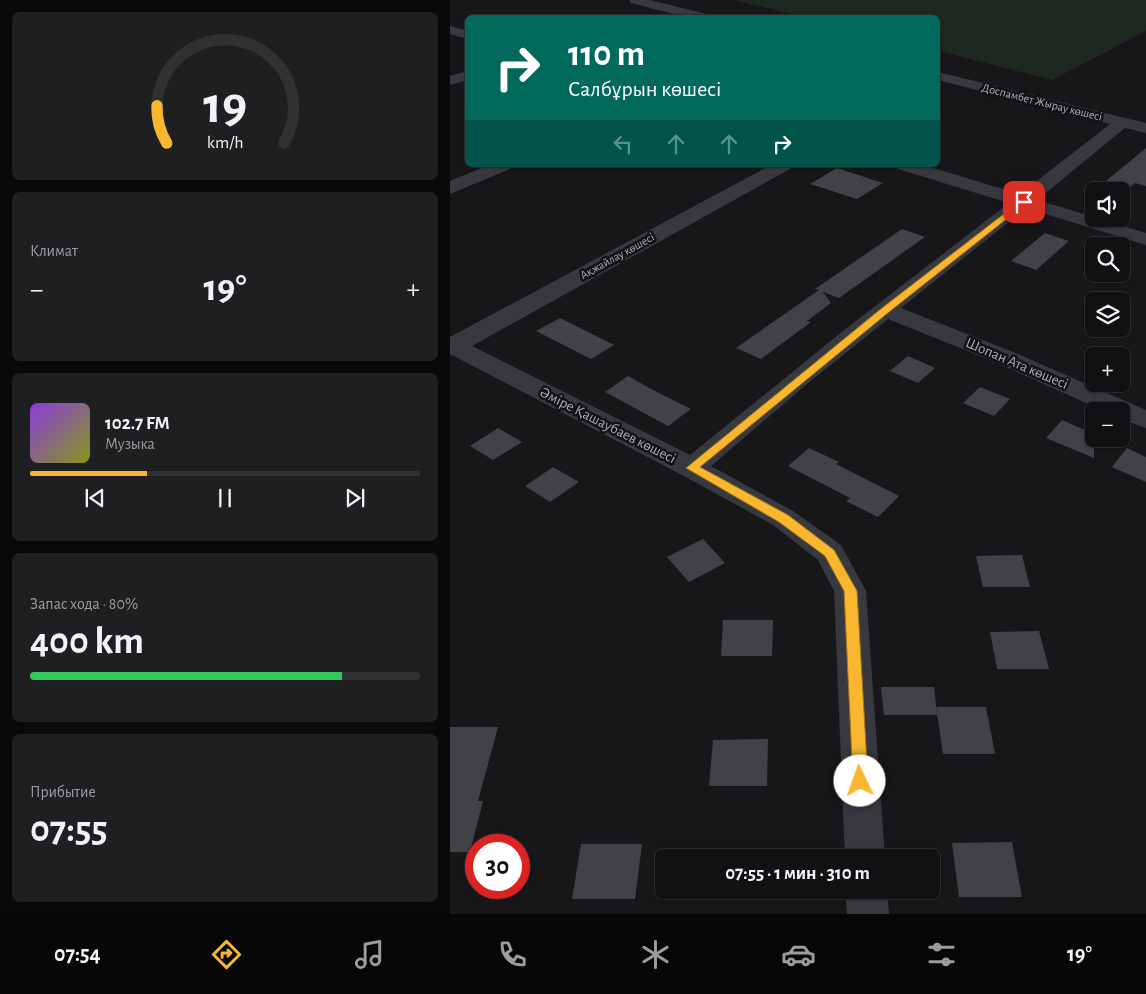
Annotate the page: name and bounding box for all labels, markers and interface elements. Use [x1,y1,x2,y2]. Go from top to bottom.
icon: right [485,35,550,100]
text: 110 m [568,37,645,72]
text: Салбұрын көшесі [568,78,721,100]
text: 19 [203,80,247,132]
street label: Доспамбет Жырау көшесі [980,81,1103,124]
icon: left [609,130,637,158]
icon: ahead [662,130,690,158]
icon: ahead [715,130,743,158]
icon: right [768,130,796,158]
text: km/h [207,134,243,152]
pin [1003,181,1045,223]
map controls [1085,182,1130,447]
button: sound [1085,182,1130,227]
icon: arrive [1010,188,1038,216]
street label: Ақжайлау көшесі [578,231,657,282]
button: search [1085,237,1130,282]
text: Климат [30,243,78,259]
text: 19° [203,270,247,308]
text: − [30,276,43,304]
text: + [407,276,420,304]
button: layers [1085,292,1130,337]
street label: Шопан Ата көшесі [963,335,1070,392]
button: + [1085,347,1130,392]
street label: Әміре Қашаубаев көшесі [537,385,678,466]
button: − [1085,402,1130,447]
text: 102.7 FM [105,414,170,433]
text: Музыка [105,436,155,452]
icon: previous [81,484,109,512]
icon: pause [211,484,239,512]
icon: next [341,484,369,512]
text: Запас хода · 80% [30,596,138,612]
text: 400 km [30,623,144,661]
position arrow [833,754,885,806]
text: Прибытие [30,784,96,800]
text: 07:55 [30,811,108,849]
speed limit sign: 30 [465,834,530,899]
text: 07:55 · 1 мин · 310 m [725,864,870,883]
icon: directions [209,937,244,972]
icon: music [352,937,387,972]
icon: phone [495,937,530,972]
icon: climate [638,937,673,972]
icon: car [781,937,816,972]
icon: filters [924,937,959,972]
text: 07:54 [54,943,101,965]
text: 19° [1067,943,1092,965]

